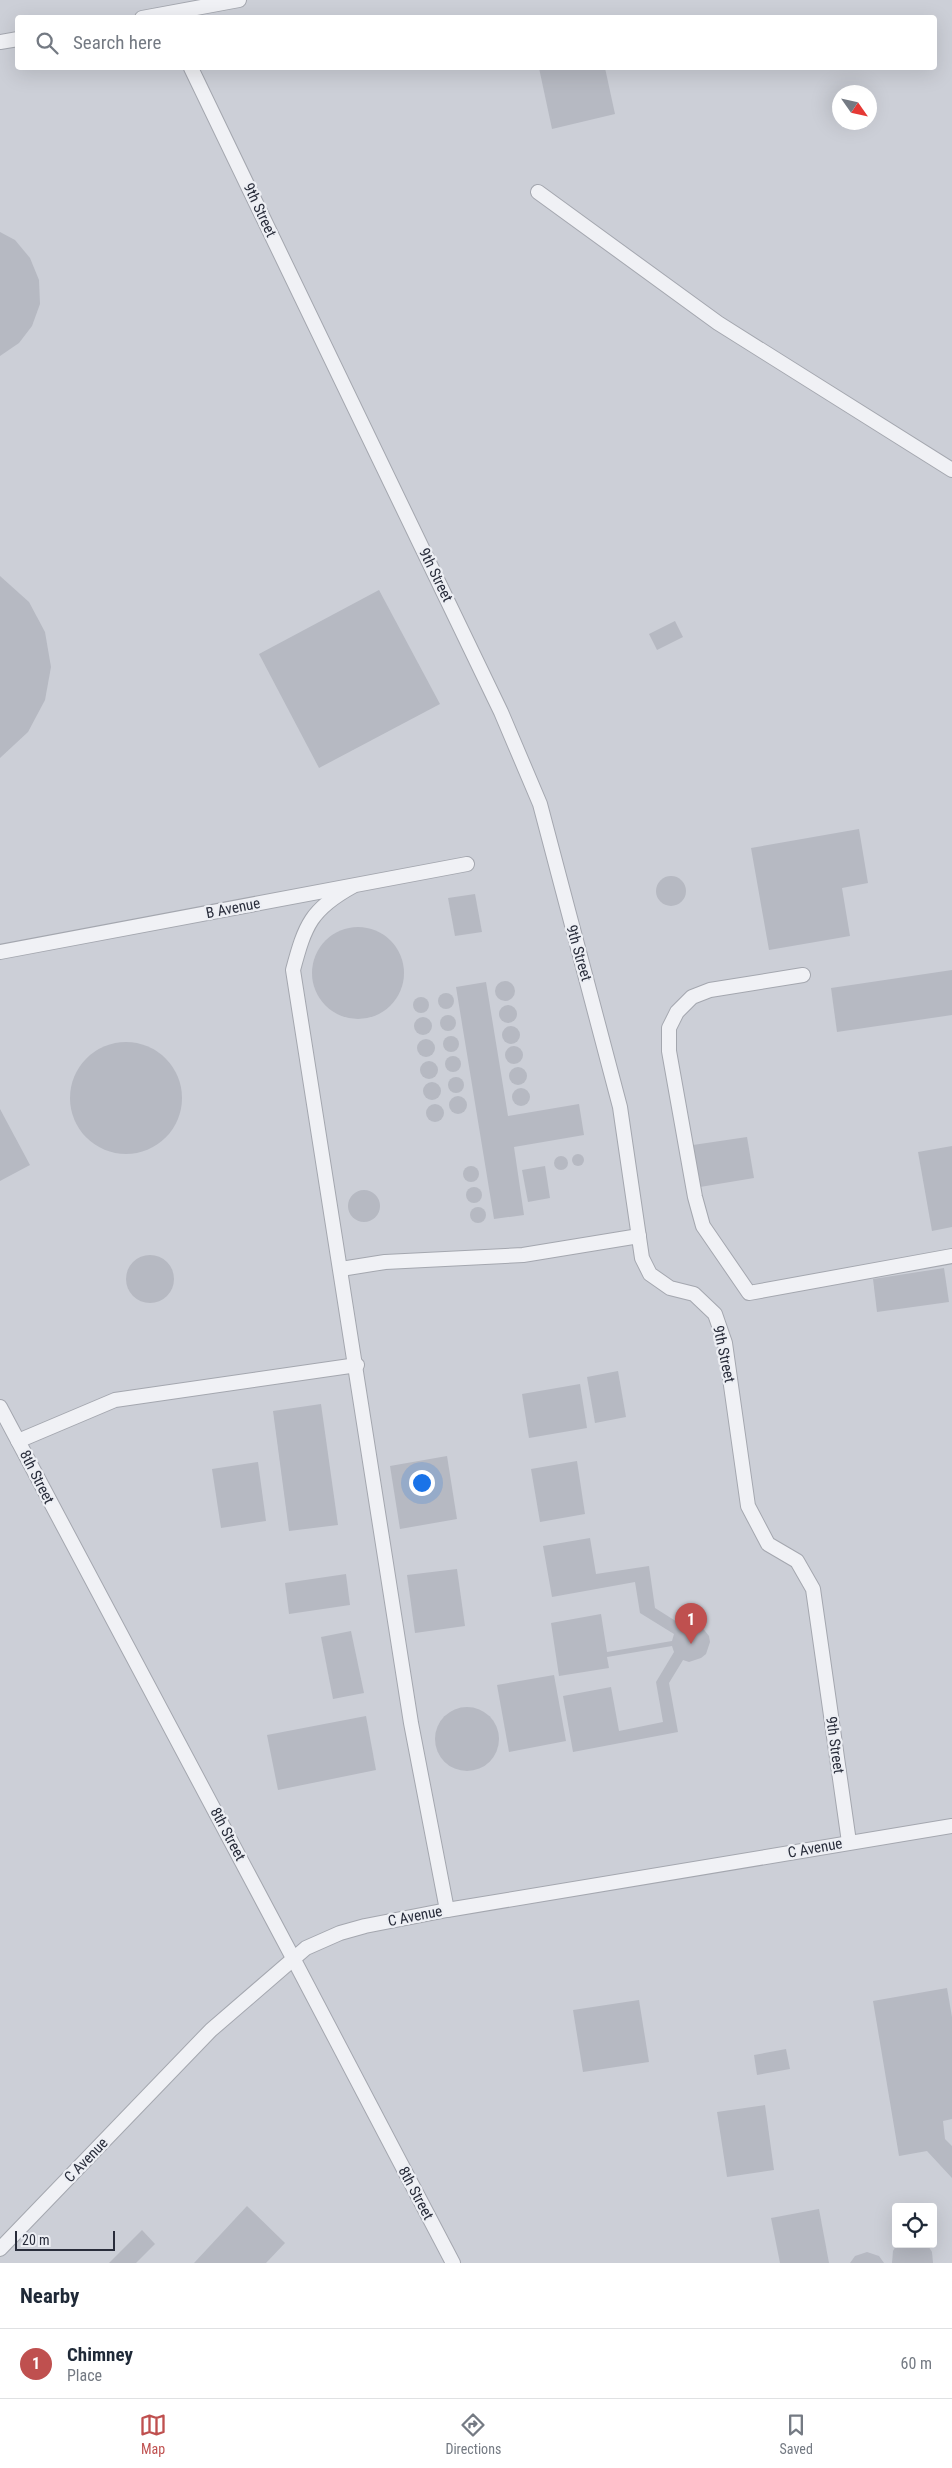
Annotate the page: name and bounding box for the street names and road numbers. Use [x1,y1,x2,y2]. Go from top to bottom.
street label: 9th Street [240,180,280,240]
street label: 9th Street [415,545,457,605]
street label: B Avenue [204,894,262,922]
street label: 9th Street [562,923,596,983]
street label: 9th Street [709,1324,739,1384]
street label: 8th Street [16,1447,58,1507]
street label: 9th Street [822,1715,848,1775]
street label: 8th Street [207,1804,249,1864]
street label: C Avenue [786,1834,844,1862]
street label: C Avenue [386,1902,444,1930]
street label: C Avenue [60,2134,112,2186]
street label: 8th Street [395,2163,437,2223]

